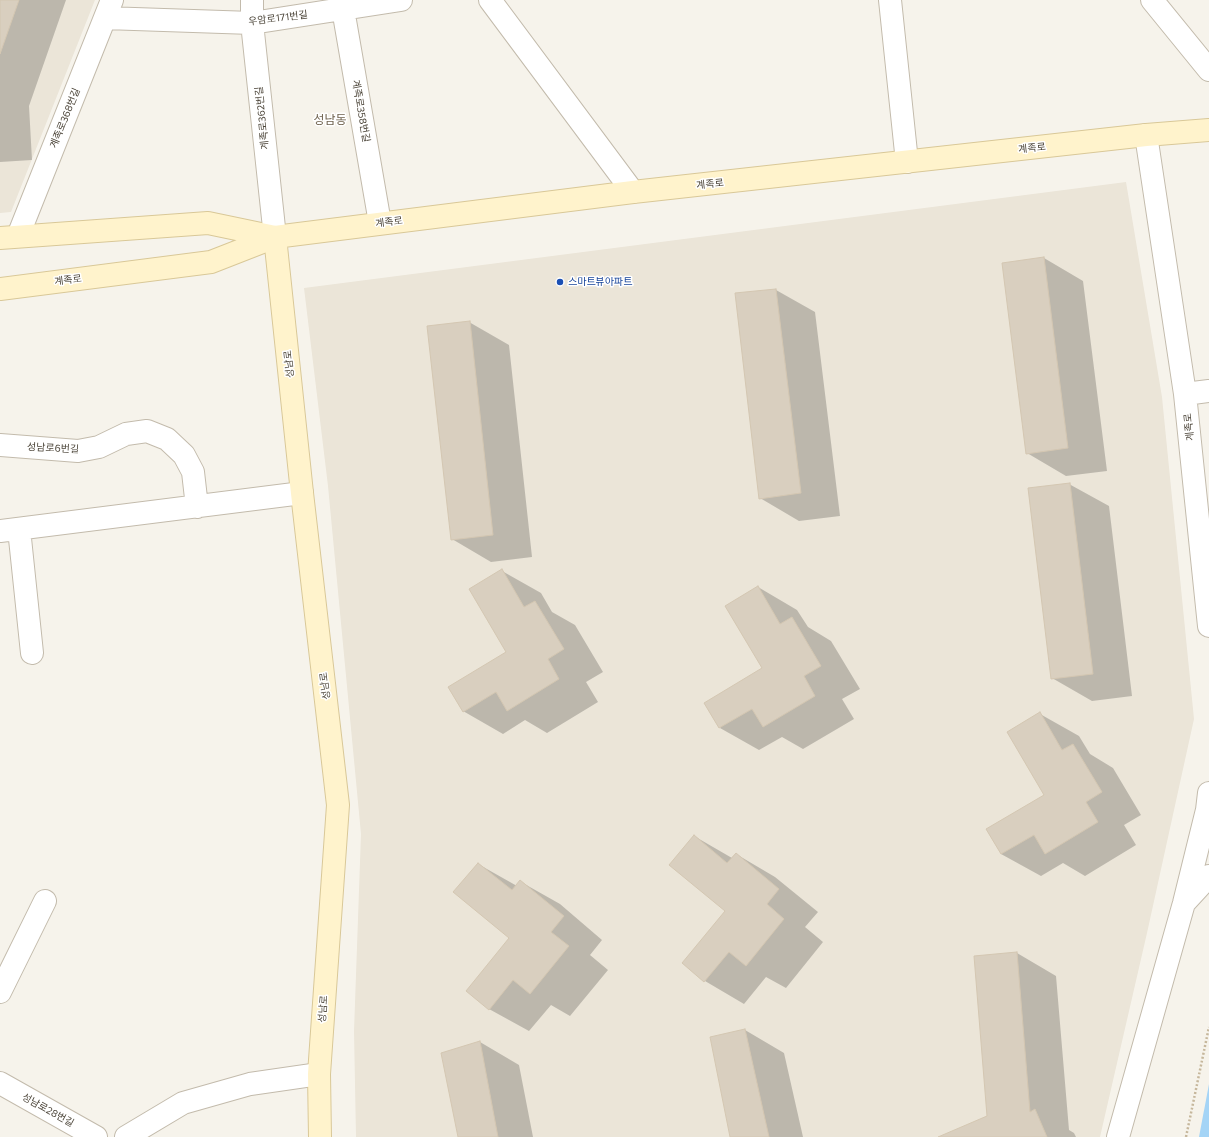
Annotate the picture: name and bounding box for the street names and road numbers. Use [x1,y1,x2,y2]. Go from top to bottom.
street label: 우암로171번길 [248,8,308,28]
street label: 계족로358번길 [350,79,372,143]
street label: 계족로368번길 [47,86,83,150]
street label: 계족로362번길 [253,86,271,150]
street label: 계족로 [1018,141,1046,155]
street label: 계족로 [696,177,724,191]
street label: 계족로 [375,214,403,230]
street label: 계족로 [54,272,82,288]
street label: 성남로 [282,350,296,378]
street label: 계족로 [1182,413,1196,441]
street label: 성남로6번길 [27,441,79,455]
street label: 성남로 [317,672,333,700]
street label: 성남로 [316,995,330,1023]
street label: 성남로28번길 [20,1091,76,1129]

